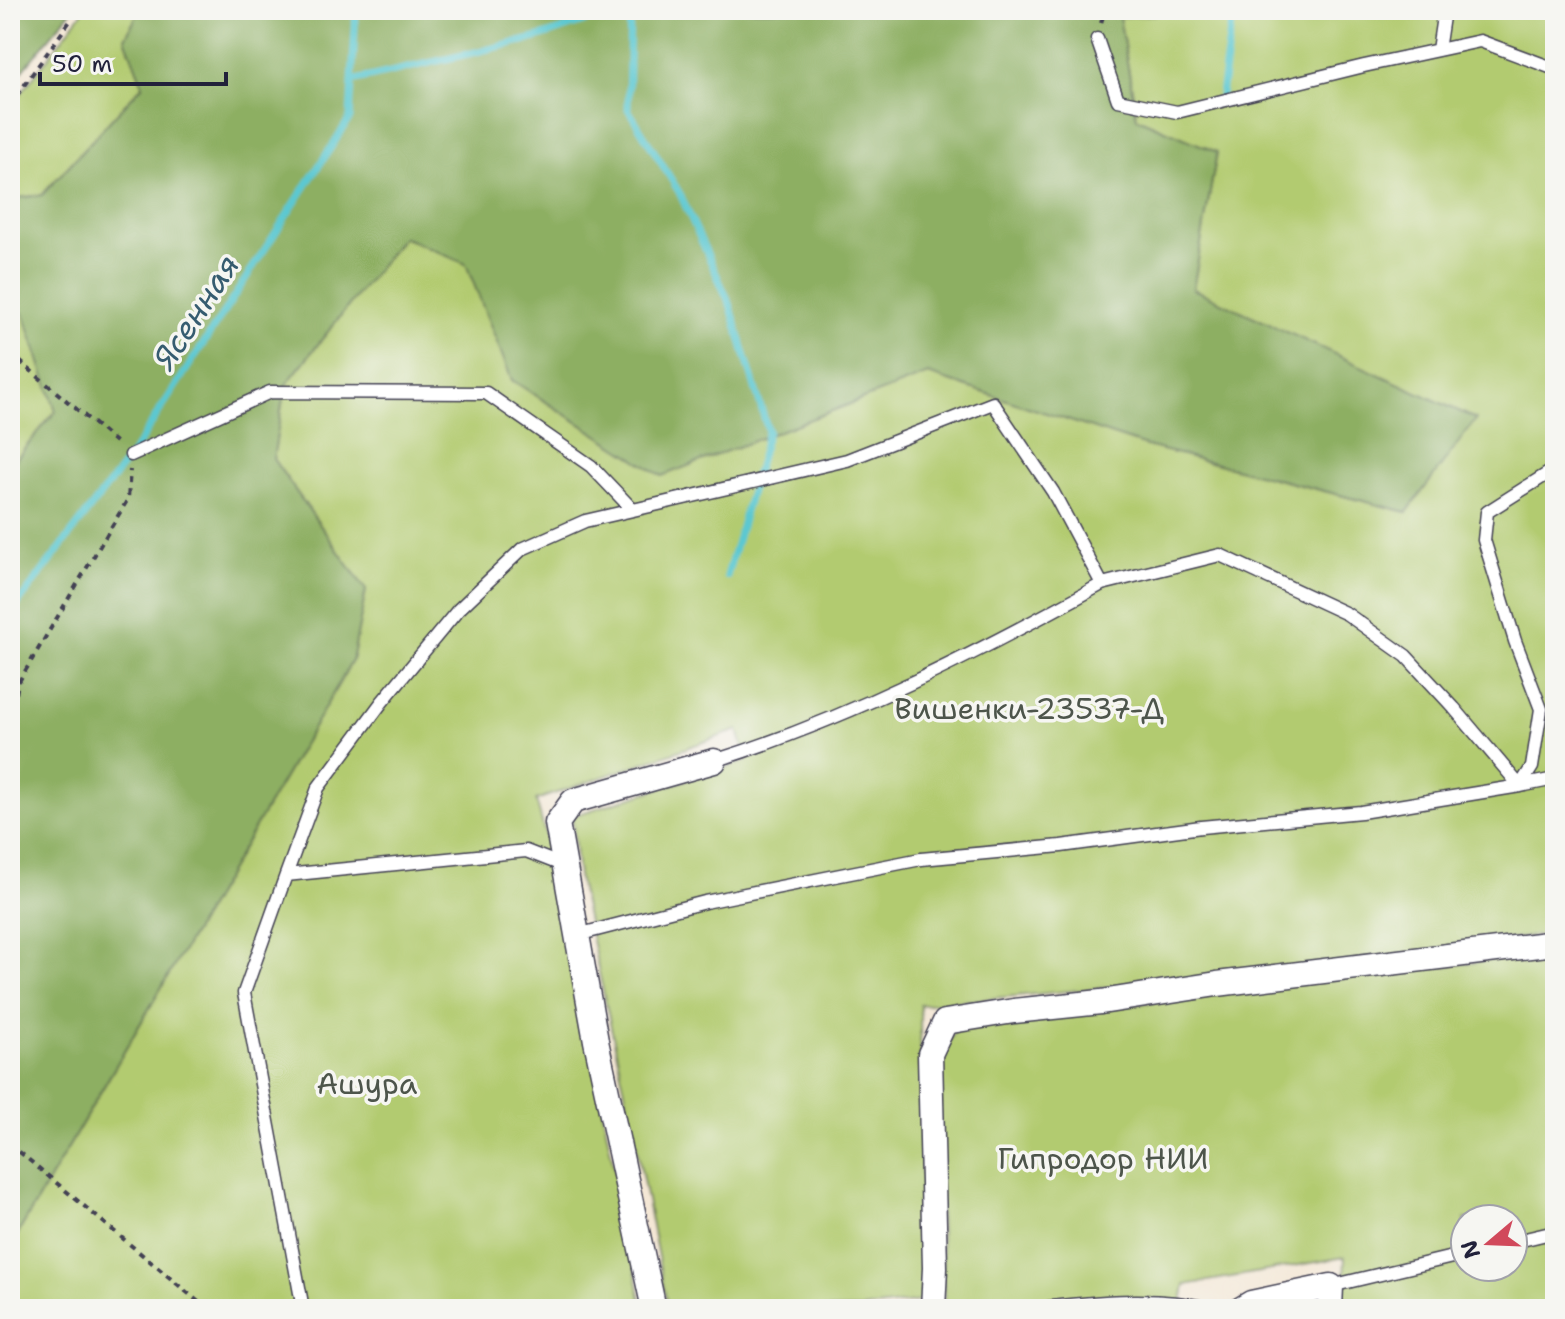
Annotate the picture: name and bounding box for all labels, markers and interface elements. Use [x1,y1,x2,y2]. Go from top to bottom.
scale bar [40,36,226,86]
text: 50 m [52,48,112,80]
water label: Ясенная [142,246,249,378]
park label: Вишенки-23537-Д [894,688,1164,729]
park label: Ашура [317,1063,418,1104]
park label: Гипродор НИИ [997,1138,1209,1179]
north arrow [1449,1203,1529,1283]
text: N [1454,1236,1487,1262]

